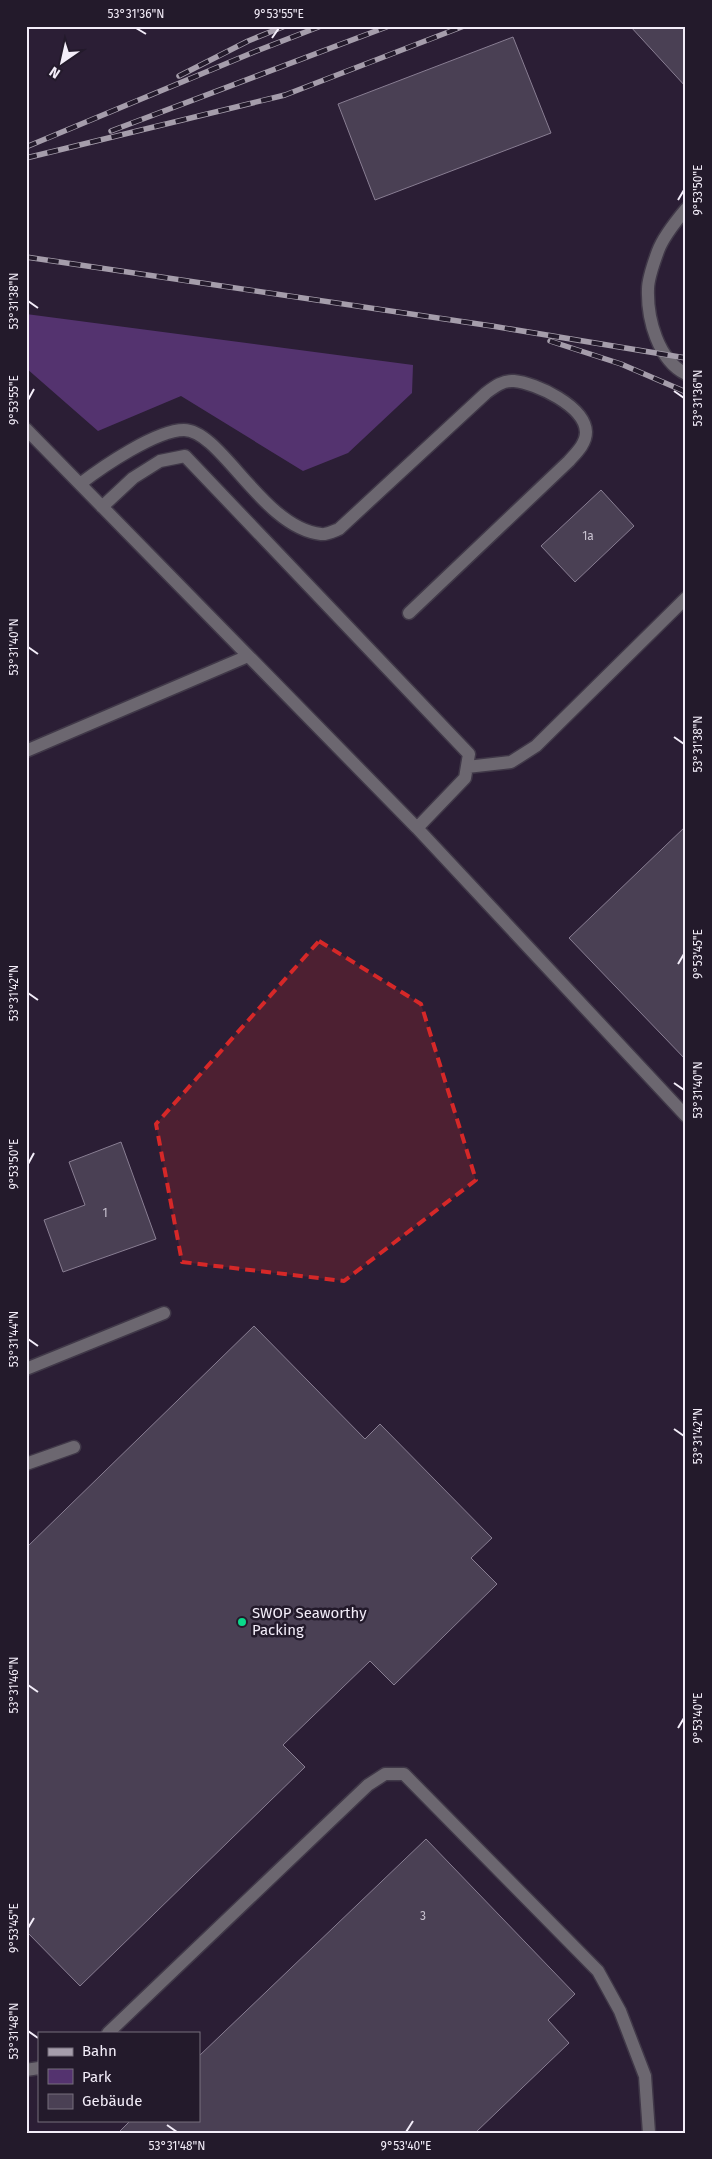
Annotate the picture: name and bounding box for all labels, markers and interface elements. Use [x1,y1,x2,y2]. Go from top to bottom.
text: 53°31'36"N [108,7,164,21]
text: 9°53'55"E [254,7,304,21]
north arrow [38,38,88,88]
text: N [46,63,64,82]
text: 9°53'50"E [691,165,705,215]
text: 53°31'38"N [7,272,21,330]
text: 53°31'36"N [691,370,705,426]
text: 9°53'55"E [7,375,21,425]
house number: 1a [582,529,594,543]
text: 53°31'40"N [7,618,21,676]
text: 53°31'38"N [691,715,705,773]
text: 9°53'45"E [691,929,705,979]
text: 53°31'42"N [7,965,21,1021]
text: 53°31'40"N [691,1061,705,1119]
text: 9°53'50"E [7,1139,21,1189]
house number: 1 [102,1206,108,1220]
text: 53°31'44"N [7,1311,21,1367]
text: 53°31'42"N [691,1408,705,1464]
place label: SWOP Seaworthy Packing [252,1604,367,1639]
marker: SWOP Seaworthy Packing [236,1616,248,1628]
text: 53°31'46"N [7,1657,21,1713]
text: 9°53'40"E [691,1693,705,1743]
text: 9°53'45"E [7,1903,21,1953]
house number: 3 [420,1909,426,1923]
text: 53°31'48"N [7,2002,21,2060]
legend [38,2032,200,2122]
text: Bahn [82,2042,117,2060]
text: Park [82,2068,112,2086]
text: Gebäude [82,2092,142,2110]
text: 53°31'48"N [148,2139,206,2153]
text: 9°53'40"E [381,2139,431,2153]

